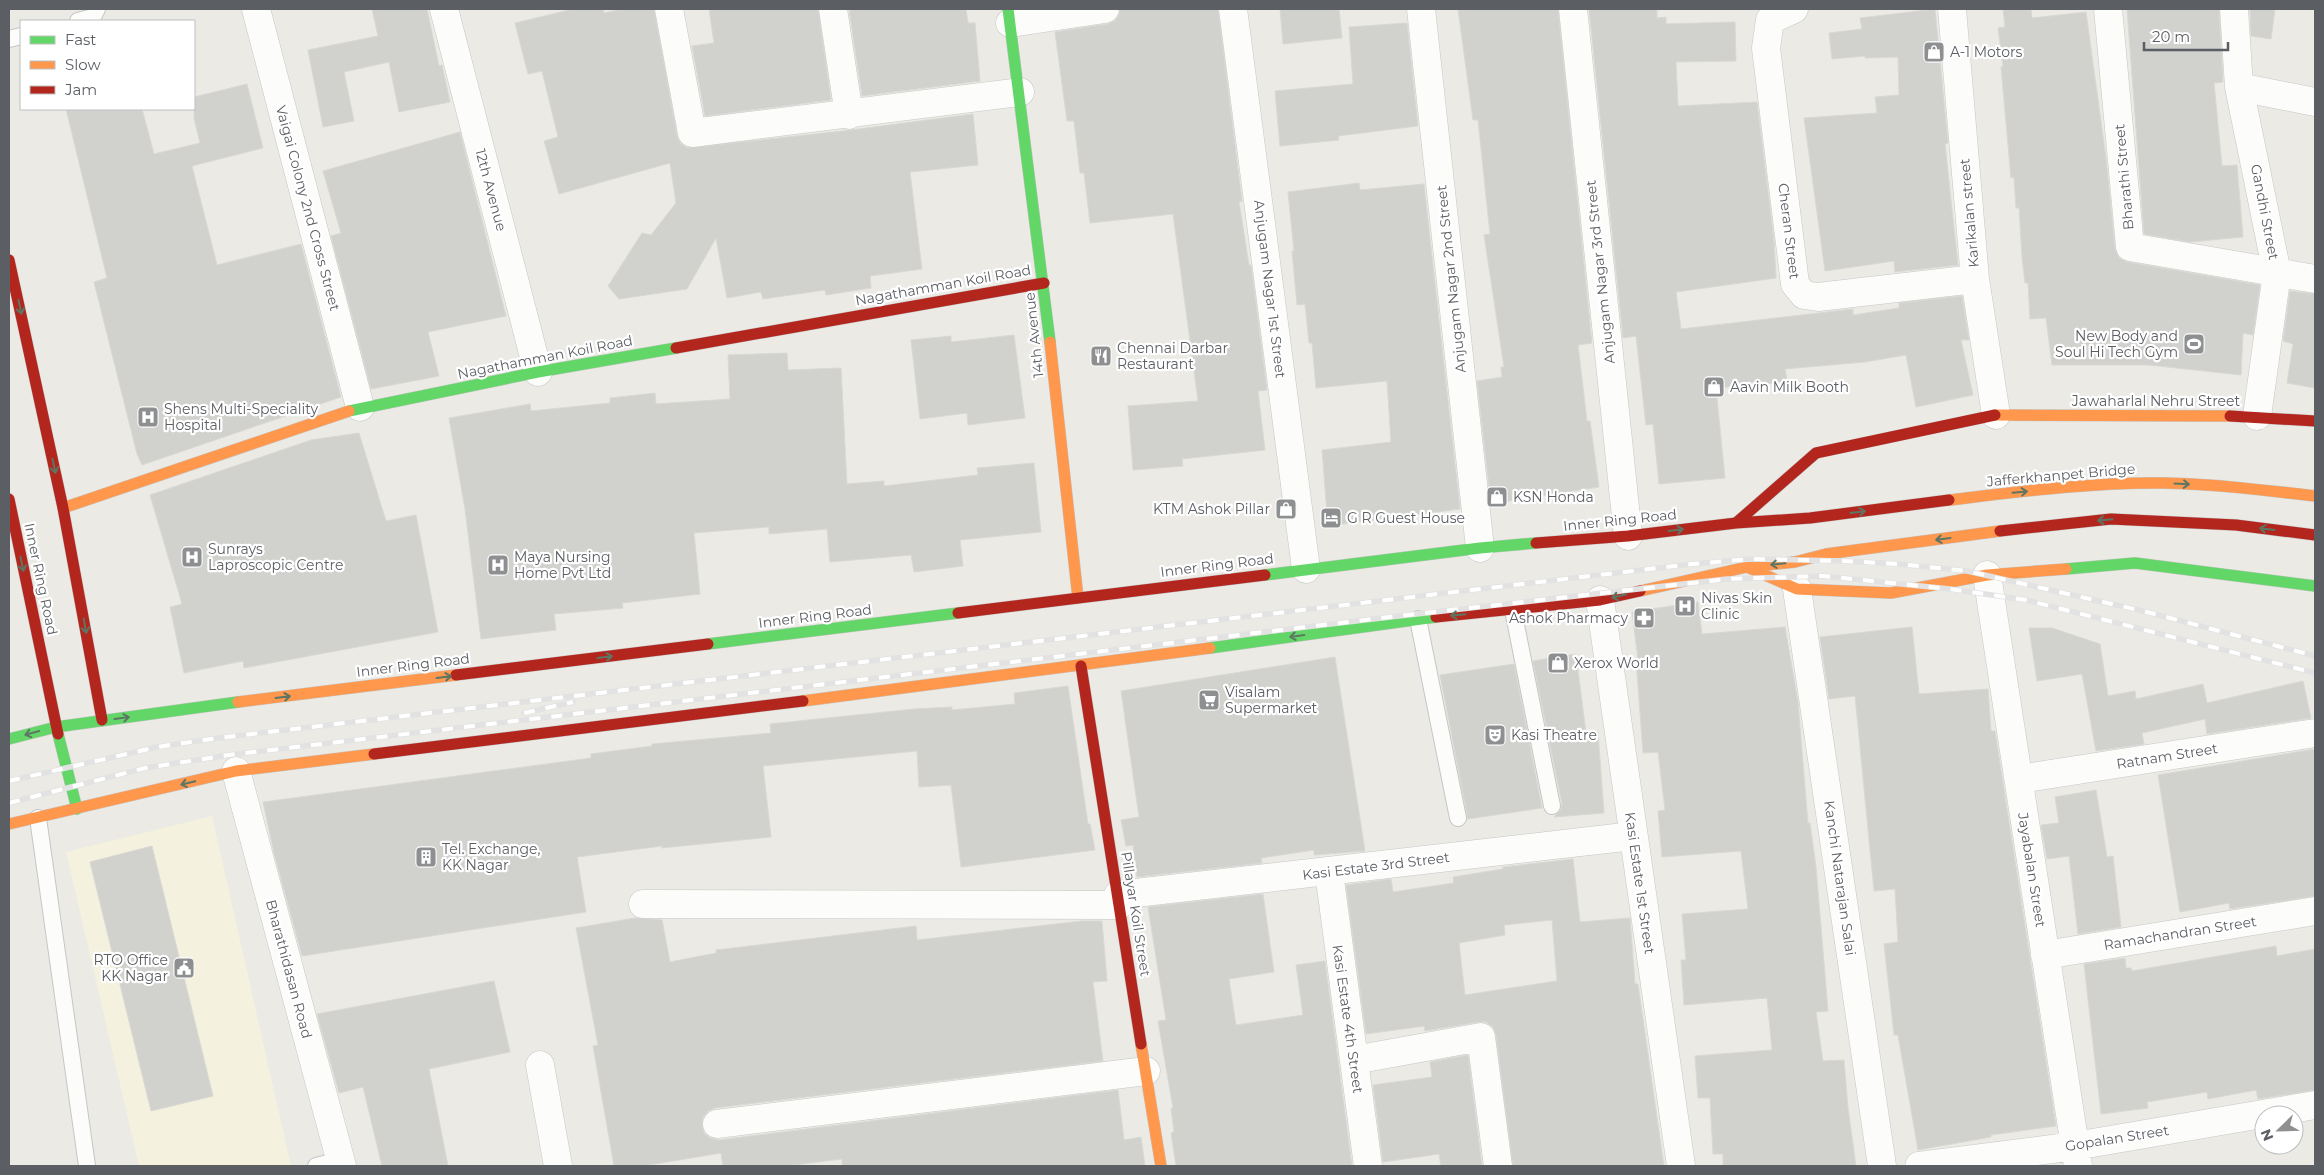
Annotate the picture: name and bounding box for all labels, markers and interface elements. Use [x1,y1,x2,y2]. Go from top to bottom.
legend [20,20,195,110]
scale bar [2144,20,2228,52]
text: 20 m [2152,27,2190,46]
text: Fast [65,30,96,49]
shop icon: A-1 Motors [1922,40,1946,64]
place label: A-1 Motors [1950,43,2023,61]
text: Slow [65,55,101,74]
text: Jam [64,80,97,99]
street label: Vaigai Colony 2nd Cross Street [272,103,344,313]
street label: Bharathi Street [2110,123,2138,231]
street label: 12th Avenue [471,147,511,233]
street label: Karikalan street [1955,157,1983,268]
street label: Gandhi Street [2247,163,2283,262]
street label: Anjugam Nagar 3rd Street [1581,179,1619,365]
street label: Cheran Street [1774,182,1804,280]
street label: Anjugam Nagar 2nd Street [1432,184,1470,374]
street label: Anjugam Nagar 1st Street [1250,199,1290,379]
street label: Nagathamman Koil Road [854,261,1032,309]
street label: 14th Avenue [1021,291,1047,379]
one-way arrow [16,299,25,315]
place label: New Body and Soul Hi Tech Gym [2055,327,2178,361]
street label: Nagathamman Koil Road [456,331,634,383]
sports icon: New Body and Soul Hi Tech Gym [2182,332,2206,356]
place label: Chennai Darbar Restaurant [1117,339,1229,373]
restaurant icon: Chennai Darbar Restaurant [1089,344,1113,368]
shop icon: Aavin Milk Booth [1702,375,1726,399]
place label: Aavin Milk Booth [1730,378,1849,396]
street label: Jawaharlal Nehru Street [2071,392,2241,410]
place label: Shens Multi-Speciality Hospital [164,400,318,434]
hospital icon: Shens Multi-Speciality Hospital [136,405,160,429]
one-way arrow [50,458,59,474]
street label: Jafferkhanpet Bridge [1985,460,2136,491]
one-way arrow [2173,480,2189,489]
shop icon: KSN Honda [1485,485,1509,509]
place label: KSN Honda [1513,488,1594,506]
one-way arrow [2011,488,2027,497]
shop icon: KTM Ashok Pillar [1274,497,1298,521]
place label: KTM Ashok Pillar [1153,500,1270,518]
street label: Inner Ring Road [1562,505,1678,535]
hotel icon: G R Guest House [1319,506,1343,530]
one-way arrow [1850,507,1866,517]
place label: G R Guest House [1347,509,1465,527]
one-way arrow [2097,515,2113,525]
street label: Inner Ring Road [20,521,62,637]
one-way arrow [2259,524,2275,534]
one-way arrow [1668,525,1684,535]
one-way arrow [1936,534,1952,544]
place label: Sunrays Laproscopic Centre [208,540,344,574]
hospital icon: Sunrays Laproscopic Centre [180,545,204,569]
place label: Maya Nursing Home Pvt Ltd [514,548,611,582]
street label: Inner Ring Road [1159,549,1275,581]
hospital icon: Maya Nursing Home Pvt Ltd [486,553,510,577]
one-way arrow [18,556,27,572]
one-way arrow [1771,559,1787,569]
place label: Nivas Skin Clinic [1701,589,1772,623]
one-way arrow [1612,591,1628,601]
hospital icon: Nivas Skin Clinic [1673,594,1697,618]
street label: Inner Ring Road [757,600,873,632]
pharmacy icon: Ashok Pharmacy [1632,606,1656,630]
place label: Ashok Pharmacy [1509,609,1628,627]
one-way arrow [1450,611,1466,620]
one-way arrow [81,617,90,633]
one-way arrow [1289,631,1305,641]
street label: Inner Ring Road [355,649,471,681]
shop icon: Xerox World [1546,651,1570,675]
one-way arrow [597,652,613,662]
place label: Xerox World [1574,654,1659,672]
one-way arrow [436,671,452,681]
place label: Visalam Supermarket [1225,683,1318,717]
supermarket icon: Visalam Supermarket [1197,688,1221,712]
one-way arrow [275,691,291,701]
one-way arrow [113,712,129,722]
theatre icon: Kasi Theatre [1483,723,1507,747]
place label: Kasi Theatre [1511,726,1597,744]
one-way arrow [25,729,41,738]
street label: Ratnam Street [2115,739,2219,773]
one-way arrow [181,779,197,788]
street label: Kanchi Natarajan Salai [1820,799,1860,957]
street label: Jayabalan Street [2014,810,2050,929]
street label: Kasi Estate 1st Street [1621,811,1659,955]
place label: Tel. Exchange, KK Nagar [442,840,541,874]
building icon: Tel. Exchange, KK Nagar [414,845,438,869]
street label: Kasi Estate 3rd Street [1301,848,1451,884]
street label: Pillayar Koil Street [1117,850,1155,978]
street label: Bharathidasan Road [262,898,316,1040]
street label: Ramachandran Street [2102,912,2258,954]
street label: Kasi Estate 4th Street [1329,943,1367,1095]
place label: RTO Office KK Nagar [93,951,168,985]
public building icon: RTO Office KK Nagar [172,956,196,980]
north arrow [2254,1105,2304,1155]
street label: Gopalan Street [2064,1121,2170,1155]
text: N [2257,1126,2278,1144]

